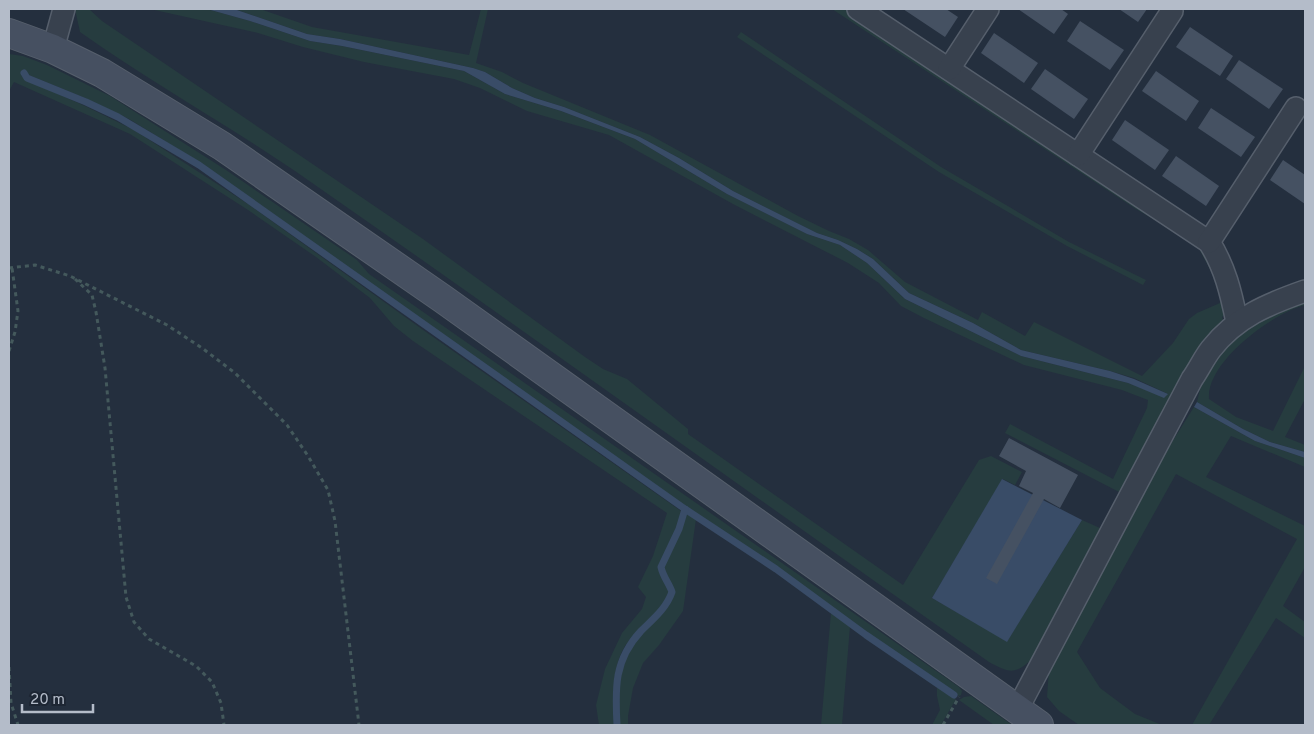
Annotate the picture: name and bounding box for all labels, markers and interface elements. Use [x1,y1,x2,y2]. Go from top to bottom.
scale bar [22,682,94,714]
text: 20 m [30,691,65,710]

